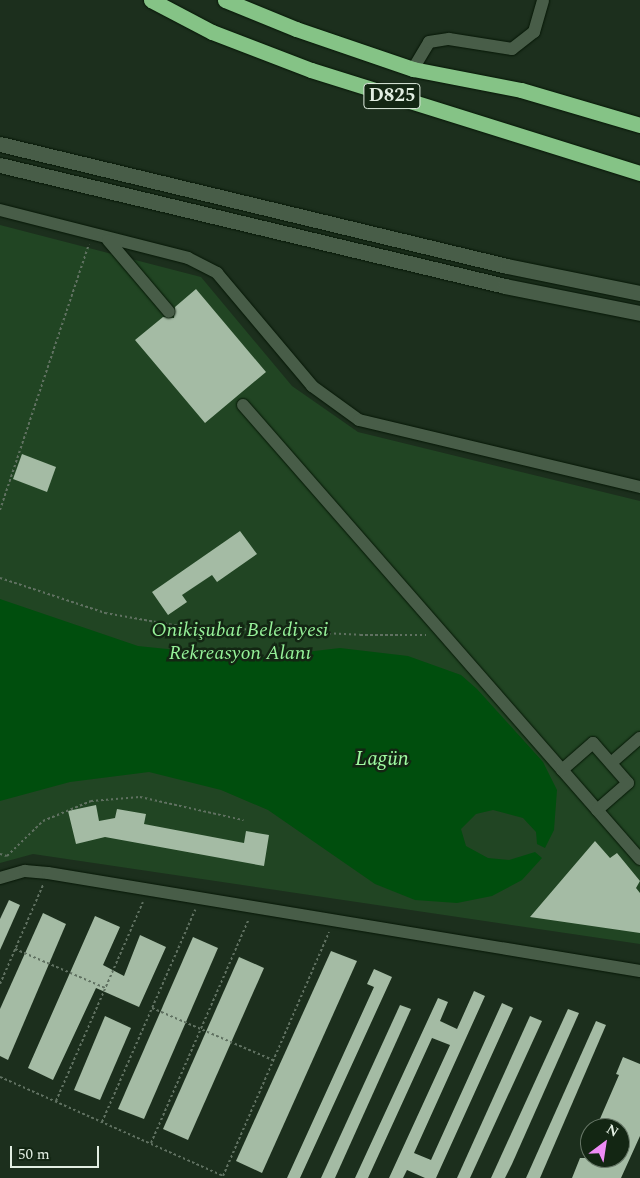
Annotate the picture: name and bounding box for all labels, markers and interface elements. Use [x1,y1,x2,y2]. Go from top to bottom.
road number: D825 [363,80,421,112]
park label: Onikişubat Belediyesi Rekreasyon Alanı [151,619,329,666]
water label: Lagün [355,746,409,772]
north arrow [580,1118,630,1168]
text: N [602,1119,623,1143]
scale bar [12,1136,101,1168]
text: 50 m [18,1143,50,1166]

